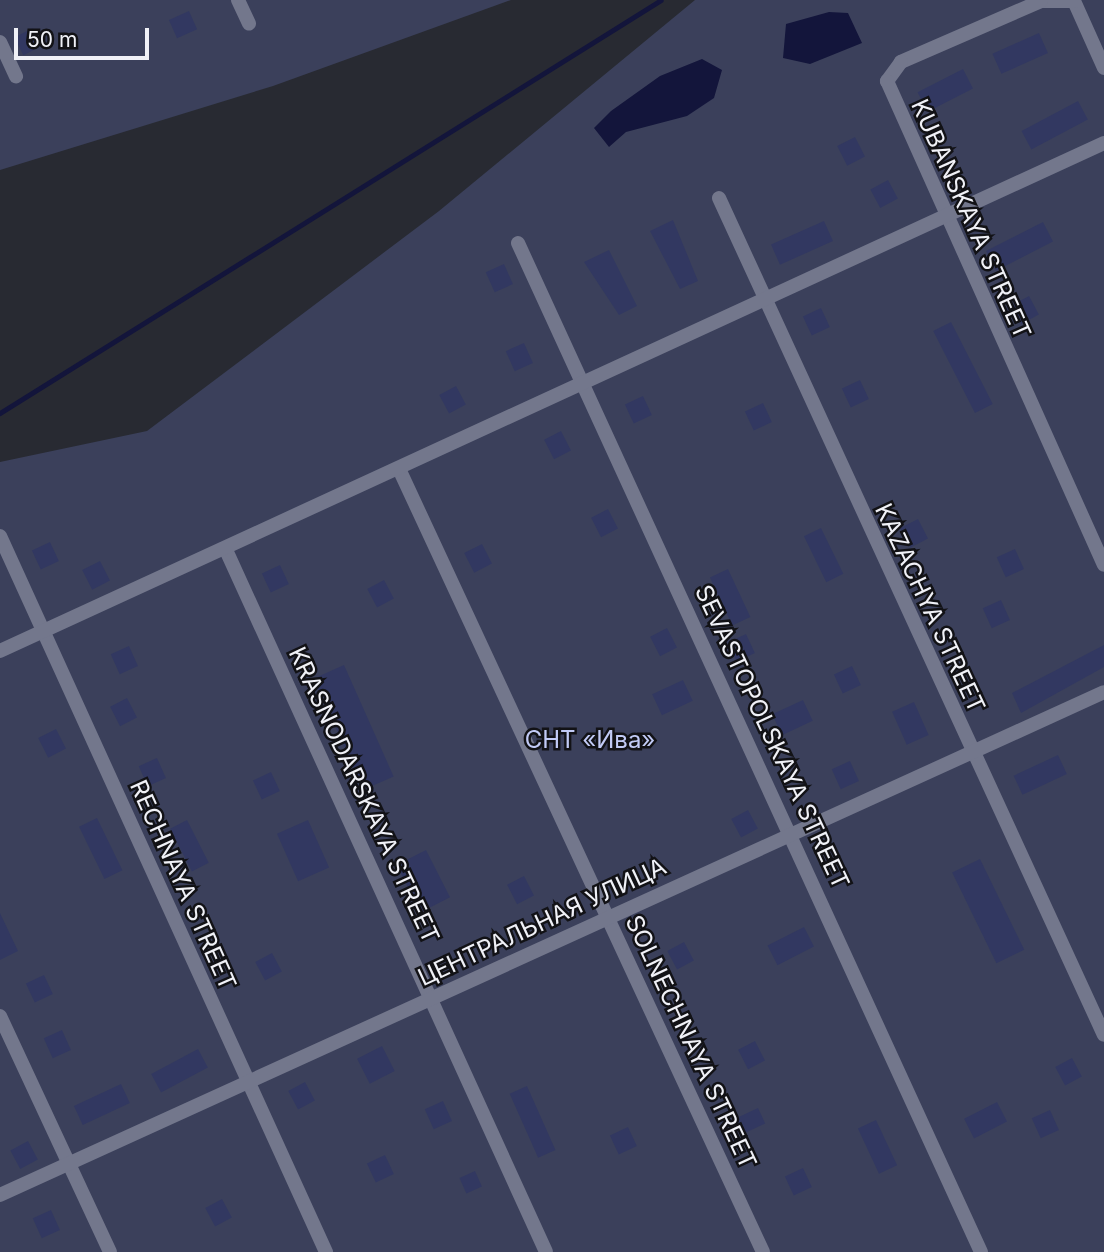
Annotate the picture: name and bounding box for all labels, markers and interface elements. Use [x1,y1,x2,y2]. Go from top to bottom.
scale bar [18,14,152,58]
text: 50 m [27,27,77,52]
street label: KUBANSKAYA STREET [905,95,1037,343]
street label: KAZACHYA STREET [869,499,991,717]
street label: SEVASTOPOLSKAYA STREET [689,581,855,893]
street label: KRASNODARSKAYA STREET [283,642,445,948]
park label: СНТ «Ива» [525,726,655,754]
street label: RECHNAYA STREET [124,776,242,994]
street label: ЦЕНТРАЛЬНАЯ УЛИЦА [413,852,671,992]
street label: SOLNECHNAYA STREET [620,911,762,1173]

